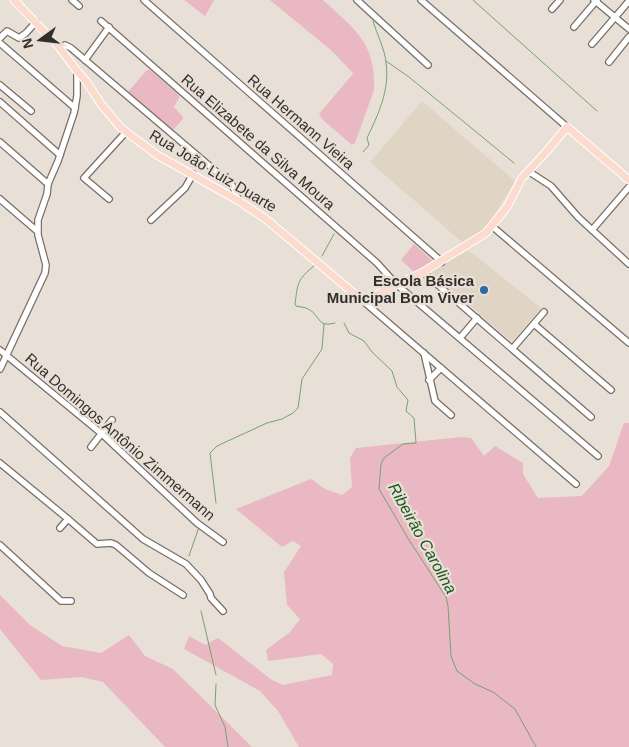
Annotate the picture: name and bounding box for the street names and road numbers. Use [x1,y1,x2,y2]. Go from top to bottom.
street label: Rua Elizabete da Silva Moura [178,70,339,213]
street label: Rua Hermann Vieira [245,71,359,173]
street label: Rua João Luiz Duarte [147,126,280,215]
street label: Rua Domingos Antônio Zimmermann [22,350,219,524]

